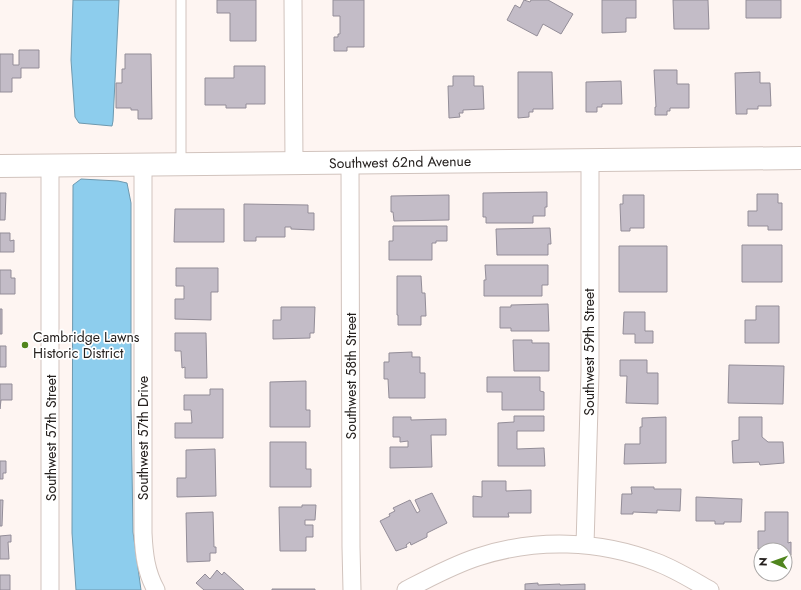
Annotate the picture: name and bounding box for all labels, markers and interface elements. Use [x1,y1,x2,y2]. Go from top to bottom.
street label: Southwest 62nd Avenue [329,151,471,173]
street label: Southwest 59th Street [579,288,599,416]
street label: Southwest 58th Street [341,312,361,439]
place label: Cambridge Lawns Historic District [33,327,140,363]
marker: Cambridge Lawns Historic District [20,340,30,350]
street label: Southwest 57th Street [41,374,61,501]
street label: Southwest 57th Drive [133,376,153,500]
north arrow [753,542,793,582]
text: N [755,557,771,566]

